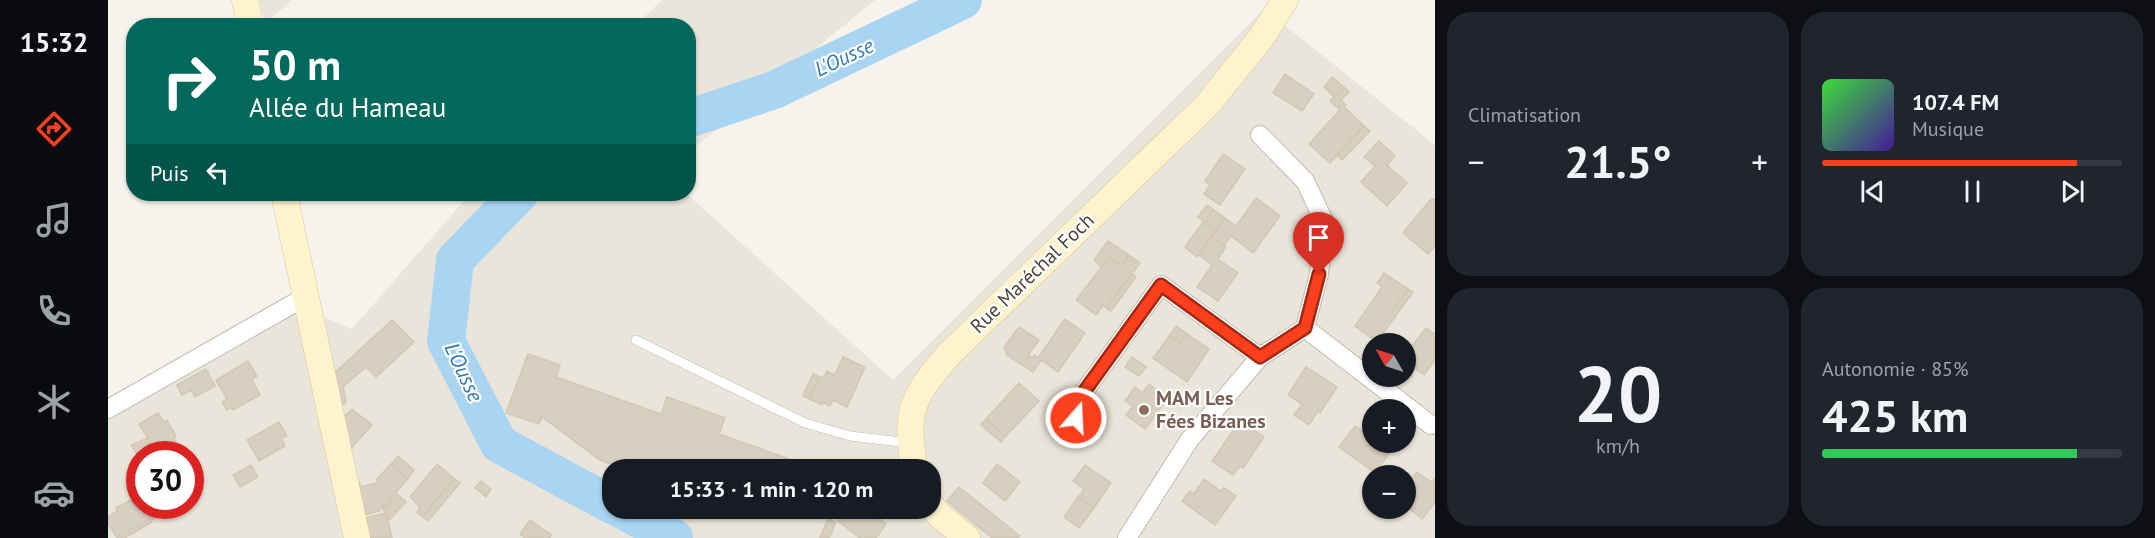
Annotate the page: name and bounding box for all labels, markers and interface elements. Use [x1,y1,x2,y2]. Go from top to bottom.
text: 15:32 [20,25,88,59]
water label: L'Ousse [810,32,878,82]
text: 50 m [249,37,341,92]
icon: right [150,42,228,120]
text: 107.4 FM [1912,88,1999,116]
text: Allée du Hameau [249,90,446,124]
text: Climatisation [1468,102,1581,128]
icon: directions [33,108,75,150]
text: Musique [1912,116,1984,142]
text: 21.5° [1564,132,1672,190]
text: − [1468,140,1485,183]
text: + [1751,140,1768,183]
icon: left [201,156,234,189]
text: Puis [150,159,189,187]
icon: previous [1856,175,1889,208]
icon: pause [1956,175,1989,208]
icon: next [2056,175,2089,208]
icon: music [33,199,75,241]
street label: Rue Maréchal Foch [965,207,1099,339]
pin [1293,212,1344,274]
icon: arrive [1302,221,1335,254]
icon: phone [33,290,75,332]
north arrow [1362,333,1416,387]
map controls [1362,333,1416,519]
water label: L'Ousse [439,338,489,406]
text: 20 [1574,343,1662,444]
text: Autonomie · 85% [1822,356,1968,382]
icon: climate [33,381,75,423]
place label: MAM Les Fées Bizanes [1156,385,1266,434]
position arrow [1044,386,1108,450]
text: 425 km [1822,386,1968,444]
button: + [1362,399,1416,453]
marker: MAM Les Fées Bizanes [1137,403,1151,417]
text: km/h [1596,433,1640,459]
speed limit sign: 30 [126,441,204,519]
button: − [1362,465,1416,519]
icon: car [33,472,75,514]
text: 15:33 · 1 min · 120 m [670,475,873,503]

